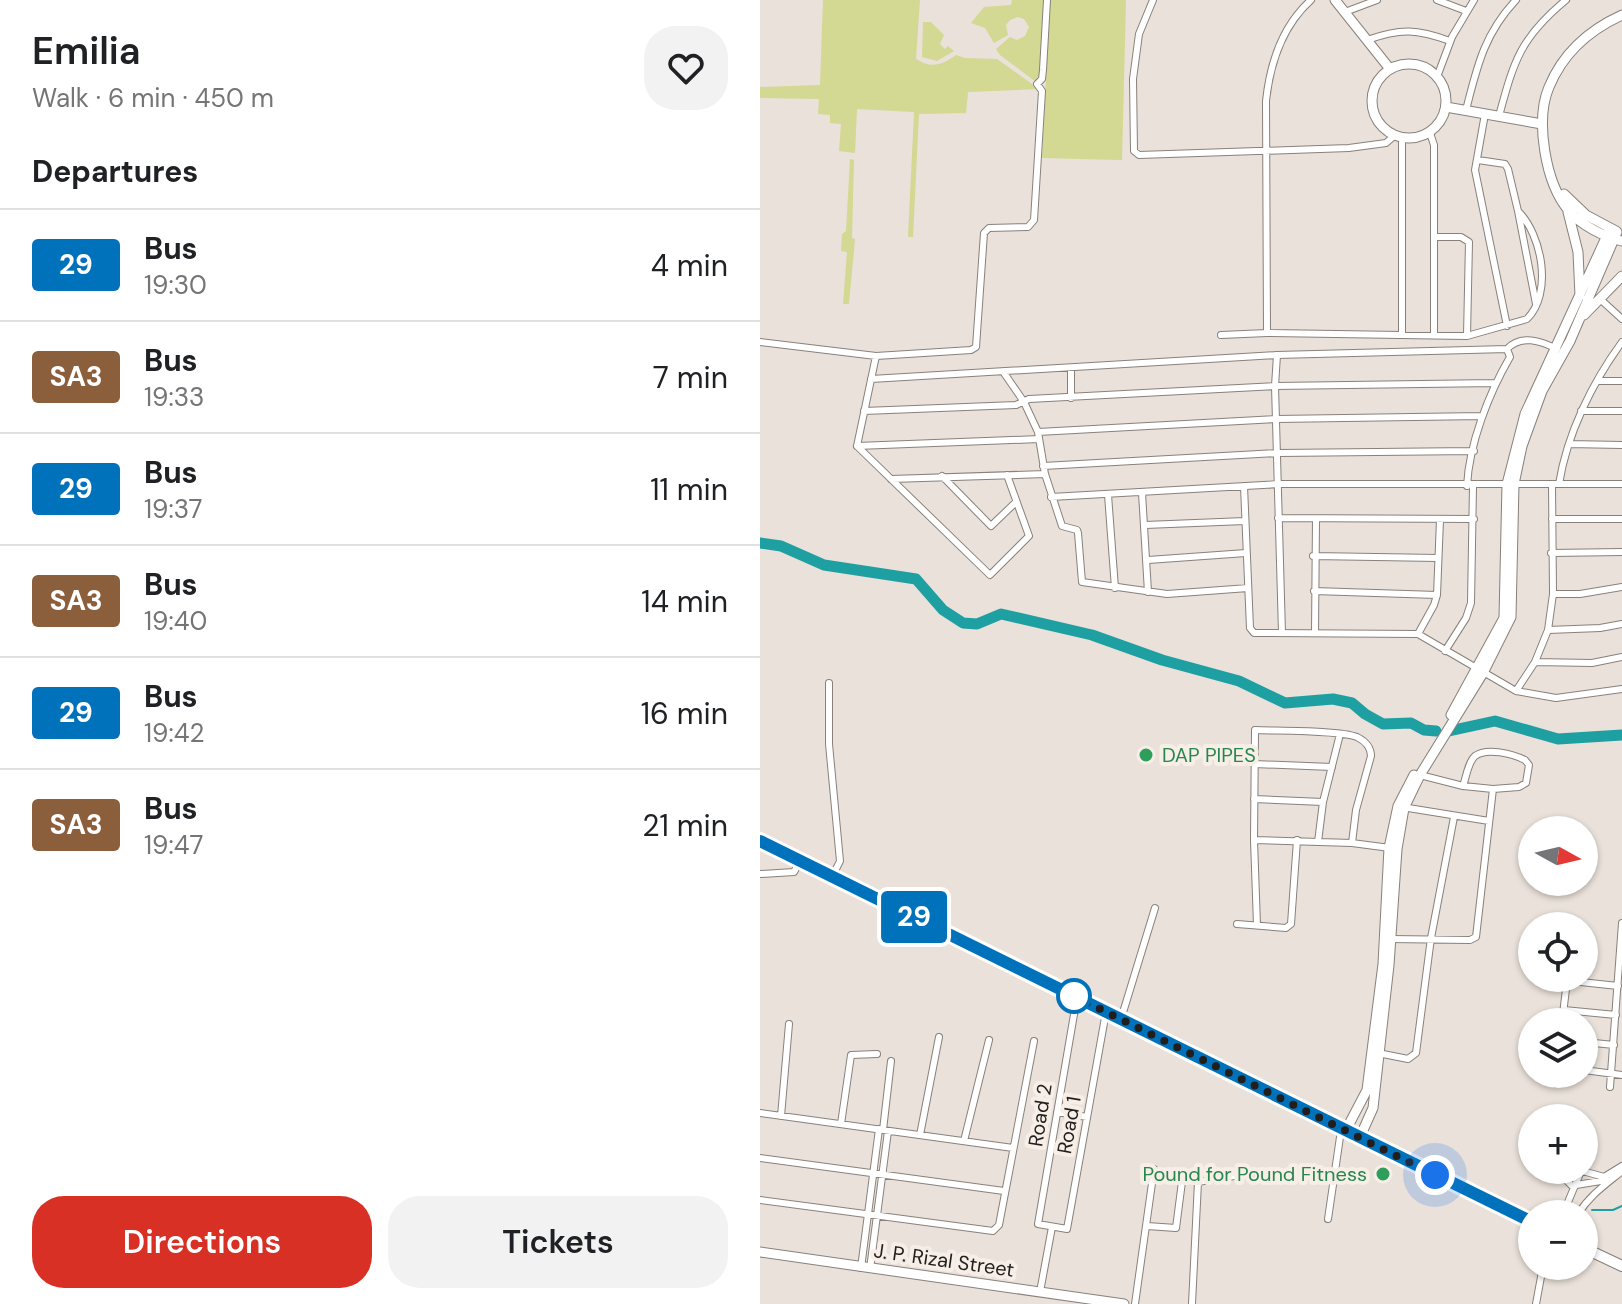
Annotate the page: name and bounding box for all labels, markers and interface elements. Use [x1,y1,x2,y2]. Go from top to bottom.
text: Emilia [32,26,141,76]
button: heart [644,26,728,110]
text: Walk · 6 min · 450 m [32,81,274,115]
text: Departures [32,152,198,191]
text: Bus [144,229,198,268]
text: 29 [59,246,93,283]
text: 4 min [651,246,728,285]
text: 19:30 [144,268,207,302]
text: Bus [144,341,198,380]
text: SA3 [49,358,103,395]
text: 7 min [653,358,728,397]
text: 19:33 [144,380,204,414]
text: Bus [144,453,198,492]
text: 29 [59,470,93,507]
text: 11 min [650,470,728,509]
text: 19:37 [144,492,203,526]
text: Bus [144,565,198,604]
text: SA3 [49,582,103,619]
text: 14 min [641,582,728,621]
text: 19:40 [144,604,207,638]
text: Bus [144,677,198,716]
text: 29 [59,694,93,731]
text: 16 min [641,694,728,733]
text: 19:42 [144,716,204,750]
place label: DAP PIPES [1162,742,1256,768]
marker: DAP PIPES [1137,746,1155,764]
text: Bus [144,789,198,828]
text: SA3 [49,806,103,843]
text: 21 min [642,806,728,845]
north arrow [1518,816,1598,896]
map controls [1518,816,1598,1280]
text: 19:47 [144,828,203,862]
line badge: 29 [878,891,950,943]
text: 29 [897,898,931,935]
button: locate [1518,912,1598,992]
unlabelled marker [1057,979,1091,1013]
button: layers [1518,1008,1598,1088]
street label: Road 2 [1022,1082,1058,1148]
street label: Road 1 [1051,1094,1087,1156]
button: + [1518,1104,1598,1184]
your location [1415,1155,1455,1195]
place label: Pound for Pound Fitness [1142,1161,1367,1187]
marker: Pound for Pound Fitness [1374,1165,1392,1183]
button: Directions [32,1196,372,1288]
button: Tickets [388,1196,728,1288]
button: − [1518,1200,1598,1280]
street label: J. P. Rizal Street [872,1237,1016,1283]

